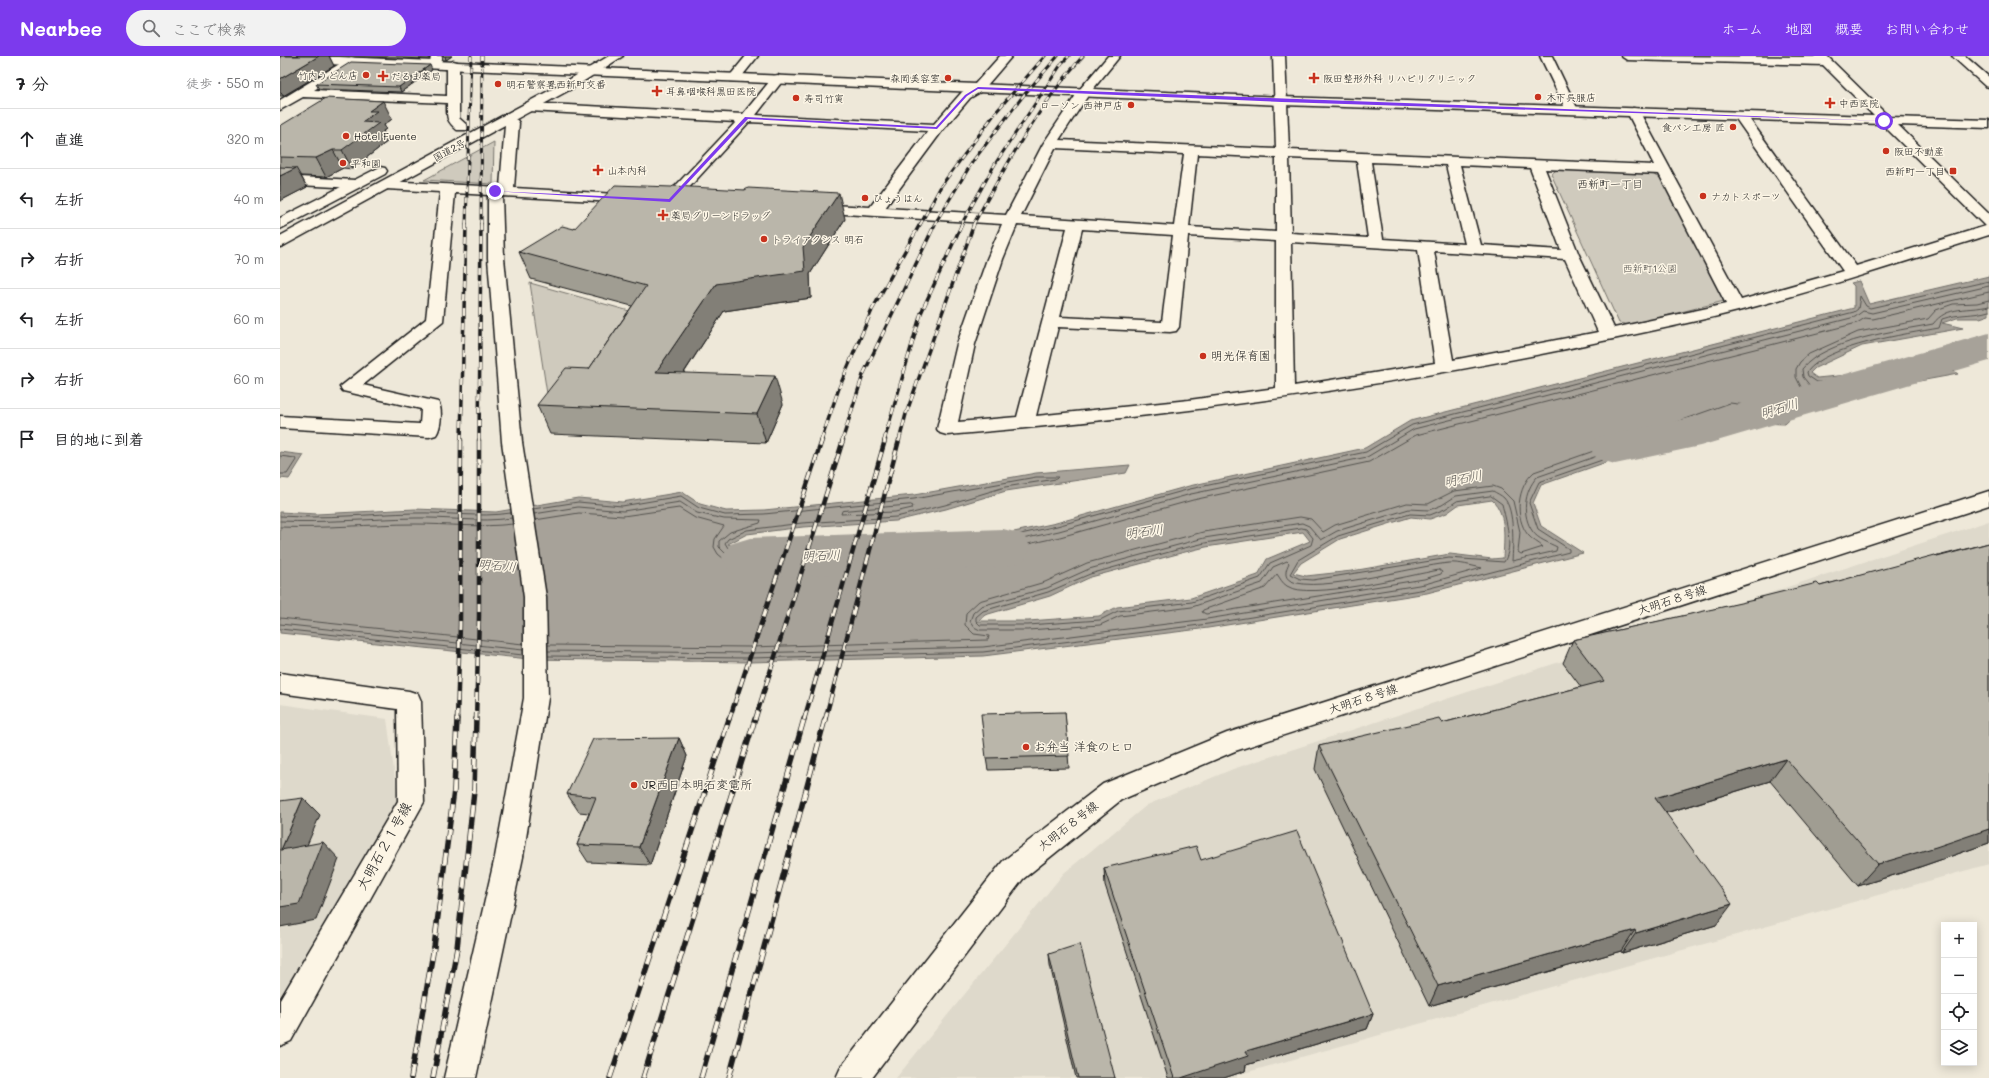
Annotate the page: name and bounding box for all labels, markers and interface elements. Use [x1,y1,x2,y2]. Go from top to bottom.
search box [126,10,406,46]
text: Nearbee [20,16,102,41]
icon: search [140,17,162,39]
text: ここで検索 [172,19,247,39]
text: ホーム [1722,19,1763,38]
text: 地図 [1785,19,1813,38]
text: 概要 [1835,19,1863,38]
text: お問い合わせ [1885,19,1969,38]
place label: 竹内うどん店 [298,68,358,82]
place label: だるま薬局 [391,69,441,83]
marker: 竹内うどん店 [361,70,371,80]
marker: だるま薬局 [378,71,388,81]
place label: 森岡美容室 [890,71,940,85]
place label: 阪田整形外科 リハビリクリニック [1323,71,1476,85]
text: 7 分 [16,72,49,94]
marker: 阪田整形外科 リハビリクリニック [1308,72,1320,84]
marker: 森岡美容室 [943,73,953,83]
text: 徒歩 · 550 m [186,74,264,91]
place label: 明石警察署西新町交番 [506,77,606,91]
marker: 明石警察署西新町交番 [493,79,503,89]
place label: 耳鼻咽喉科黒田医院 [666,84,756,98]
marker: 耳鼻咽喉科黒田医院 [651,85,663,97]
place label: 木下呉服店 [1546,90,1596,104]
place label: 寿司竹寅 [804,91,844,105]
marker: 木下呉服店 [1533,92,1543,102]
marker: 寿司竹寅 [791,93,801,103]
place label: 中西医院 [1839,96,1879,110]
marker: 中西医院 [1824,97,1836,109]
place label: ローソン 西神戸店 [1040,98,1123,112]
marker: ローソン 西神戸店 [1126,100,1136,110]
route start [1875,112,1893,130]
place label: 食パン工房 匠 [1662,120,1725,134]
marker: 食パン工房 匠 [1728,122,1738,132]
icon: ahead [16,128,38,150]
text: 直進 [54,129,84,149]
place label: Hotel Fuente [354,129,417,143]
text: 320 m [227,130,264,147]
marker: Hotel Fuente [341,131,351,141]
street label: 国道2号 [430,135,468,165]
place label: 阪田不動産 [1894,144,1944,158]
marker: 阪田不動産 [1881,146,1891,156]
place label: 平和園 [351,156,381,170]
marker: 平和園 [338,158,348,168]
place label: 山本内科 [607,163,647,177]
marker: 山本内科 [592,164,604,176]
place label: 西新町一丁目 [1885,164,1945,178]
marker: 西新町一丁目 [1948,166,1958,176]
district label: 西新町一丁目 [1577,176,1643,191]
route end [486,182,504,200]
icon: left [16,188,38,210]
text: 左折 [54,189,84,209]
place label: ナカトスポーツ [1711,189,1781,203]
text: 40 m [234,190,264,207]
place label: ひょうはん [873,191,923,205]
marker: ナカトスポーツ [1698,191,1708,201]
marker: ひょうはん [860,193,870,203]
place label: 薬局グリーンドラッグ [671,208,770,222]
marker: 薬局グリーンドラッグ [658,210,668,220]
place label: トライアクシス 明石 [772,232,864,246]
marker: トライアクシス 明石 [759,234,769,244]
icon: right [16,248,38,270]
text: 右折 [54,249,84,269]
text: 70 m [234,250,264,267]
park label: 西新町1公園 [1623,261,1677,275]
icon: left [16,308,38,330]
text: 左折 [54,309,84,329]
text: 60 m [234,310,264,327]
place label: 明光保育園 [1211,347,1271,363]
marker: 明光保育園 [1198,351,1208,361]
icon: right [16,368,38,390]
text: 右折 [54,369,84,389]
text: 60 m [234,370,264,387]
water label: 明石川 [1758,394,1800,421]
icon: arrive [16,428,38,450]
text: 目的地に到着 [54,429,144,449]
water label: 明石川 [1442,465,1484,490]
water label: 明石川 [1124,520,1164,541]
water label: 明石川 [801,545,841,564]
water label: 明石川 [477,554,517,575]
street label: 大明石８号線 [1635,580,1708,618]
street label: 大明石８号線 [1326,679,1399,717]
place label: お弁当 洋食のヒロ [1034,738,1134,754]
marker: お弁当 洋食のヒロ [1021,742,1031,752]
place label: JR西日本明石変電所 [642,776,752,792]
marker: JR西日本明石変電所 [629,780,639,790]
street label: 大明石８号線 [1034,797,1101,854]
street label: 大明石２１号線 [351,798,416,893]
map controls [1941,922,1977,1066]
button: + [1941,922,1977,958]
button: − [1941,958,1977,994]
button: locate [1941,994,1977,1030]
button: layers [1941,1030,1977,1066]

